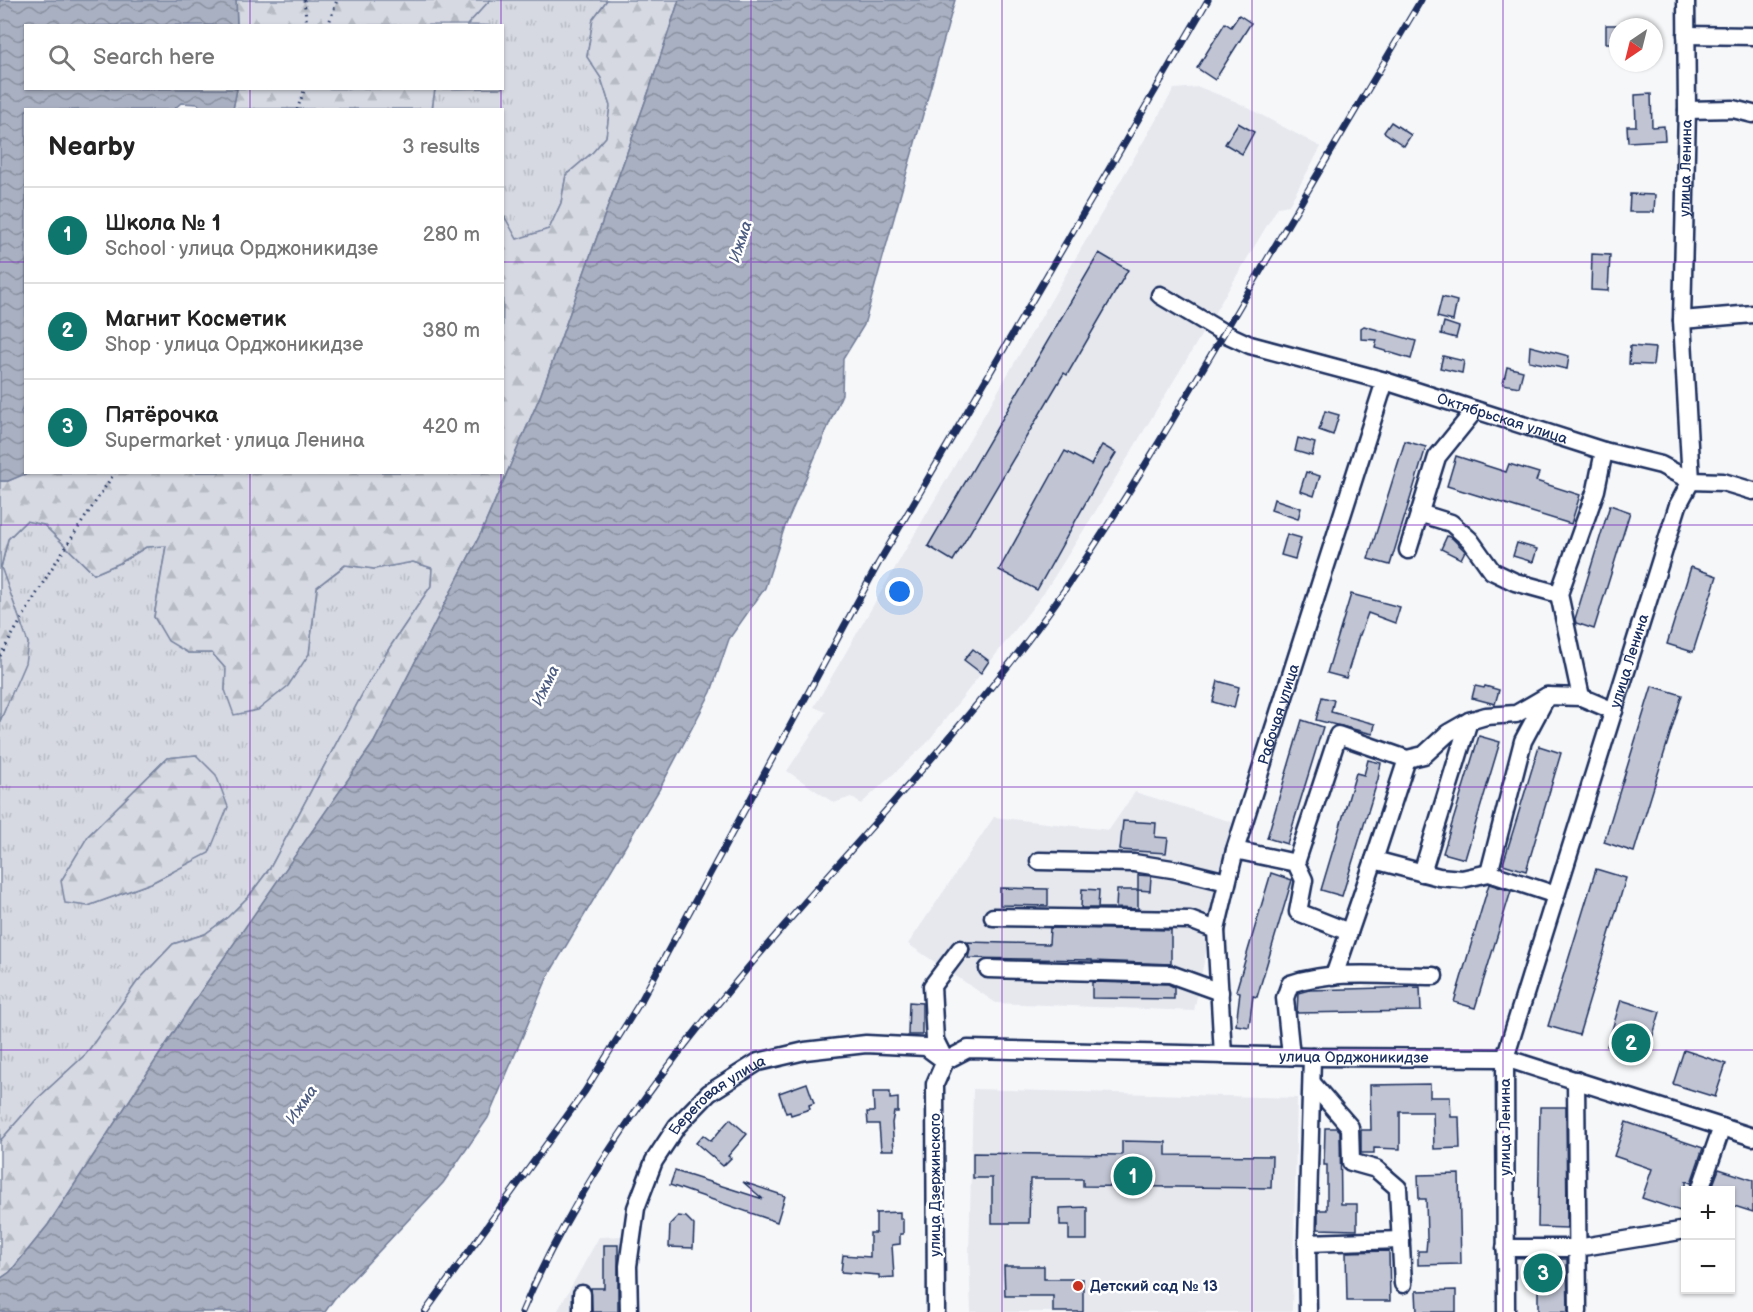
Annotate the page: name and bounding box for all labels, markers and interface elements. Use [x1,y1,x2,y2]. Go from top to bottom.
north arrow [1609,18,1663,72]
search box [24,24,504,90]
icon: search [45,41,78,74]
text: Search here [93,44,215,71]
street label: улица Ленина [1675,119,1696,217]
text: Nearby [48,132,135,163]
text: 3 results [402,135,480,159]
text: Школа № 1 [105,210,221,237]
water label: Ижма [725,219,757,265]
text: 1 [63,223,72,247]
text: 280 m [423,223,480,247]
text: School · улица Орджоникидзе [105,237,378,261]
text: Магнит Косметик [105,306,286,333]
text: 2 [62,319,73,343]
text: 380 m [422,319,480,343]
text: Shop · улица Орджоникидзе [105,333,363,357]
street label: Октябрьская улица [1435,389,1570,448]
text: Пятёрочка [105,402,218,429]
text: 3 [62,415,73,439]
text: 420 m [422,415,480,439]
text: Supermarket · улица Ленина [105,429,365,453]
your location [885,577,914,606]
street label: улица Ленина [1606,611,1653,710]
street label: Рабочая улица [1253,661,1304,767]
water label: Ижма [528,663,564,709]
pin: 2 [1612,1020,1650,1066]
street label: улица Орджоникидзе [1279,1047,1429,1067]
street label: Береговая улица [664,1051,767,1138]
street label: улица Ленина [1496,1078,1515,1176]
water label: Ижма [282,1082,322,1128]
street label: улица Дзержинского [926,1113,945,1257]
pin: 1 [1114,1154,1152,1198]
map controls [1681,1186,1735,1294]
button: + [1681,1186,1735,1240]
button: − [1681,1240,1735,1294]
pin: 3 [1524,1250,1562,1296]
place label: Детский сад № 13 [1090,1277,1218,1296]
marker: Детский сад № 13 [1071,1279,1085,1293]

